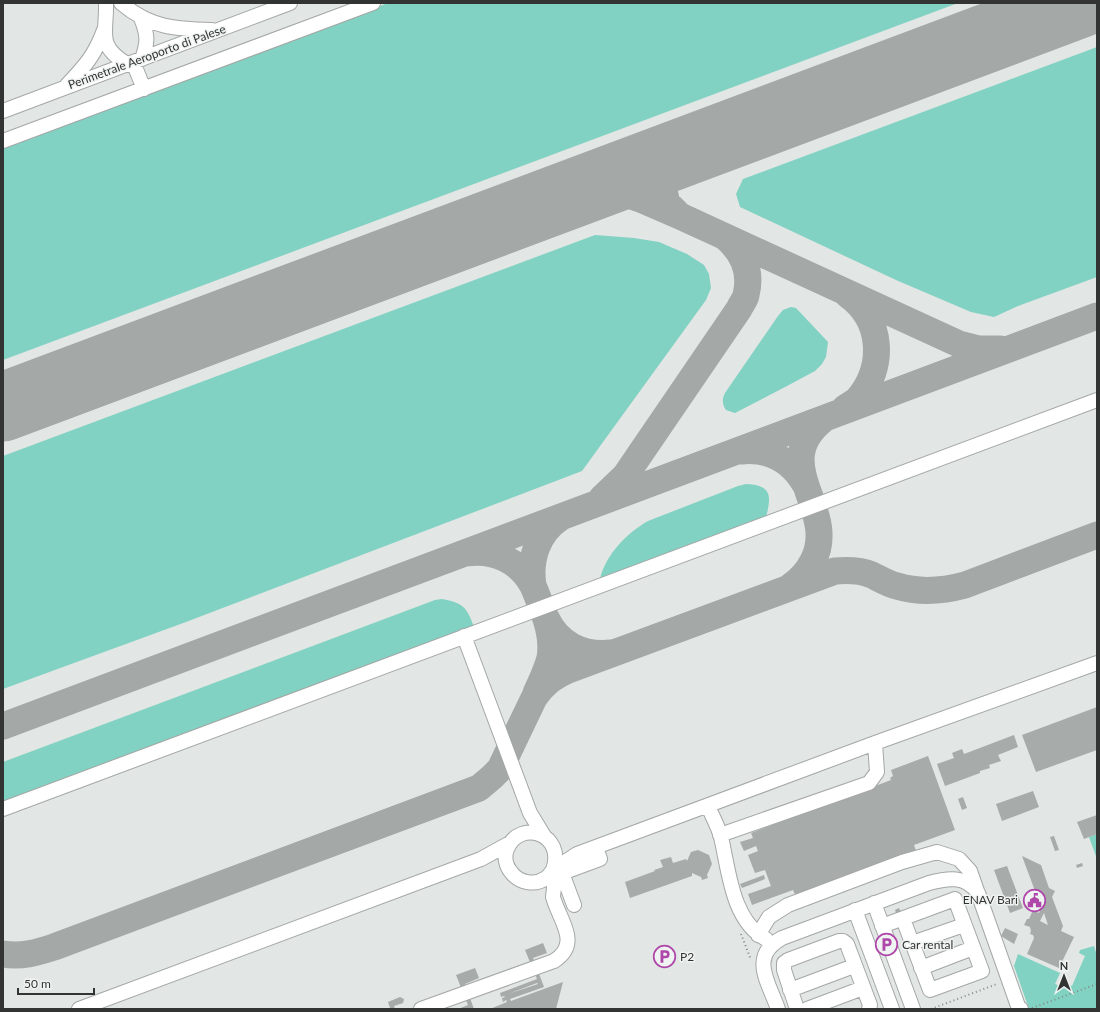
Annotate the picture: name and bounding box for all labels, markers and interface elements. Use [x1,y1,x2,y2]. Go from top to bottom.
street label: Perimetrale Aeroporto di Palese [66,21,228,92]
public building icon: ENAV Bari [1021,887,1047,913]
place label: ENAV Bari [963,892,1018,907]
parking icon: Car rental [873,932,899,958]
place label: Car rental [902,937,953,952]
parking icon: P2 [652,944,678,970]
place label: P2 [680,949,694,964]
north arrow [1044,956,1084,996]
text: N [1060,959,1068,972]
scale bar [18,970,94,996]
text: 50 m [24,976,51,991]

